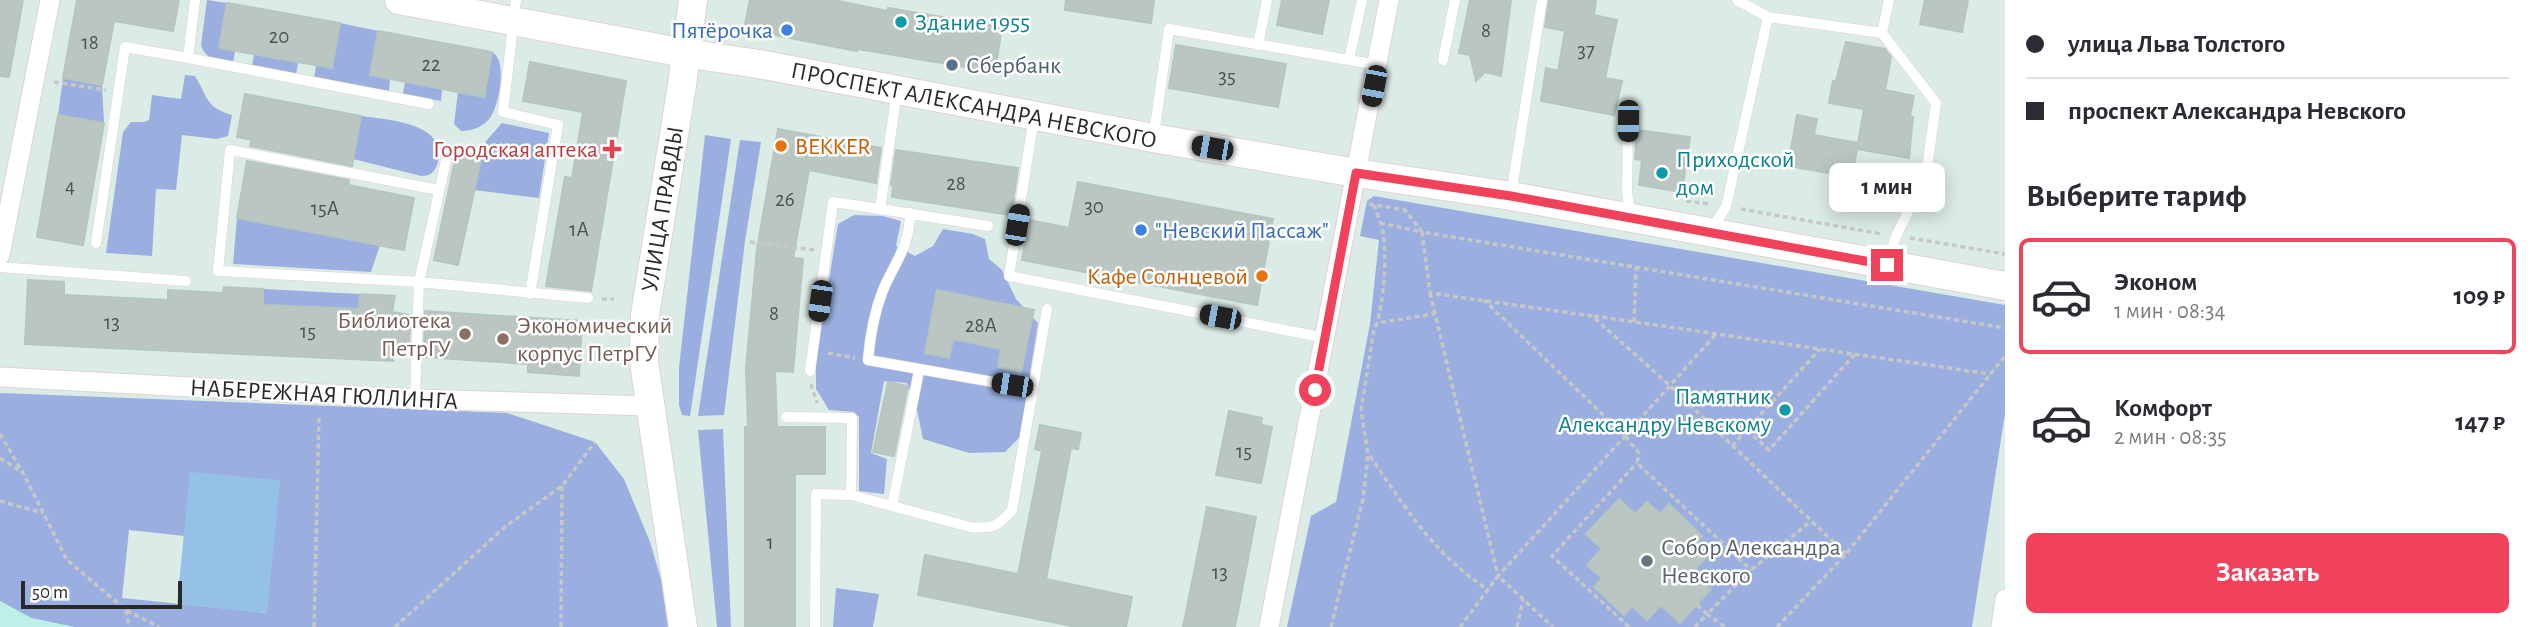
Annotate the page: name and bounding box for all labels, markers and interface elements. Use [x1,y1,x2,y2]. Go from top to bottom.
place label: Здание 1955 [915,11,1030,35]
marker: Здание 1955 [893,14,909,30]
place label: Пятёрочка [671,19,773,43]
house number: 8 [1481,20,1491,41]
marker: Пятёрочка [779,22,795,38]
house number: 20 [269,26,289,47]
text: улица Льва Толстого [2068,31,2285,57]
house number: 18 [81,32,99,53]
house number: 37 [1577,40,1595,61]
house number: 22 [421,54,441,75]
place label: Сбербанк [966,54,1061,78]
marker: Сбербанк [944,57,960,73]
street label: ПРОСПЕКТ АЛЕКСАНДРА НЕВСКОГО [789,59,1159,153]
car [1360,63,1389,109]
house number: 35 [1218,66,1236,87]
text: проспект Александра Невского [2068,98,2406,124]
car [1618,100,1639,142]
street label: УЛИЦА ПРАВДЫ [638,125,688,294]
car [1190,134,1235,162]
place label: BEKKER [795,135,871,159]
place label: Городская аптека [433,138,598,162]
marker: BEKKER [773,138,789,154]
marker: Городская аптека [604,141,620,157]
place label: Приходской дом [1676,148,1795,200]
callout: 1 мин [1829,163,1945,212]
marker: Приходской дом [1654,165,1670,181]
house number: 28 [946,173,966,194]
house number: 4 [65,176,75,197]
text: 1 мин [1861,176,1913,199]
text: Выберите тариф [2026,180,2247,212]
house number: 26 [775,189,795,210]
house number: 30 [1084,196,1104,217]
house number: 15А [311,198,339,219]
car [1004,203,1031,247]
house number: 1А [569,219,589,240]
place label: "Невский Пассаж" [1155,219,1329,243]
marker: "Невский Пассаж" [1133,222,1149,238]
route end [1871,249,1903,281]
place label: Кафе Солнцевой [1087,265,1248,289]
icon: car [2030,265,2093,328]
marker: Кафе Солнцевой [1254,268,1270,284]
text: Эконом [2114,269,2197,295]
car [807,279,834,323]
text: 109 ₽ [2453,283,2505,309]
text: 1 мин · 08:34 [2114,300,2226,323]
house number: 8 [769,303,779,324]
car [1198,303,1243,331]
place label: Библиотека ПетрГУ [337,309,451,361]
house number: 13 [104,312,120,333]
place label: Экономический корпус ПетрГУ [517,314,672,366]
house number: 28А [965,315,997,336]
house number: 15 [300,321,316,342]
marker: Библиотека ПетрГУ [457,326,473,342]
marker: Экономический корпус ПетрГУ [495,331,511,347]
car [990,371,1035,399]
route start [1299,374,1331,406]
street label: НАБЕРЕЖНАЯ ГЮЛЛИНГА [189,376,459,414]
place label: Памятник Александру Невскому [1558,385,1772,437]
icon: car [2030,391,2093,454]
text: Комфорт [2114,395,2212,421]
marker: Памятник Александру Невскому [1777,402,1793,418]
text: 147 ₽ [2455,409,2505,435]
text: 2 мин · 08:35 [2114,426,2227,449]
house number: 15 [1236,441,1252,462]
house number: 1 [766,532,774,553]
button: Заказать [2026,533,2509,613]
place label: Собор Александра Невского [1661,536,1841,588]
marker: Собор Александра Невского [1639,553,1655,569]
house number: 13 [1212,562,1228,583]
scale bar [21,578,182,610]
text: 50 m [32,583,68,602]

